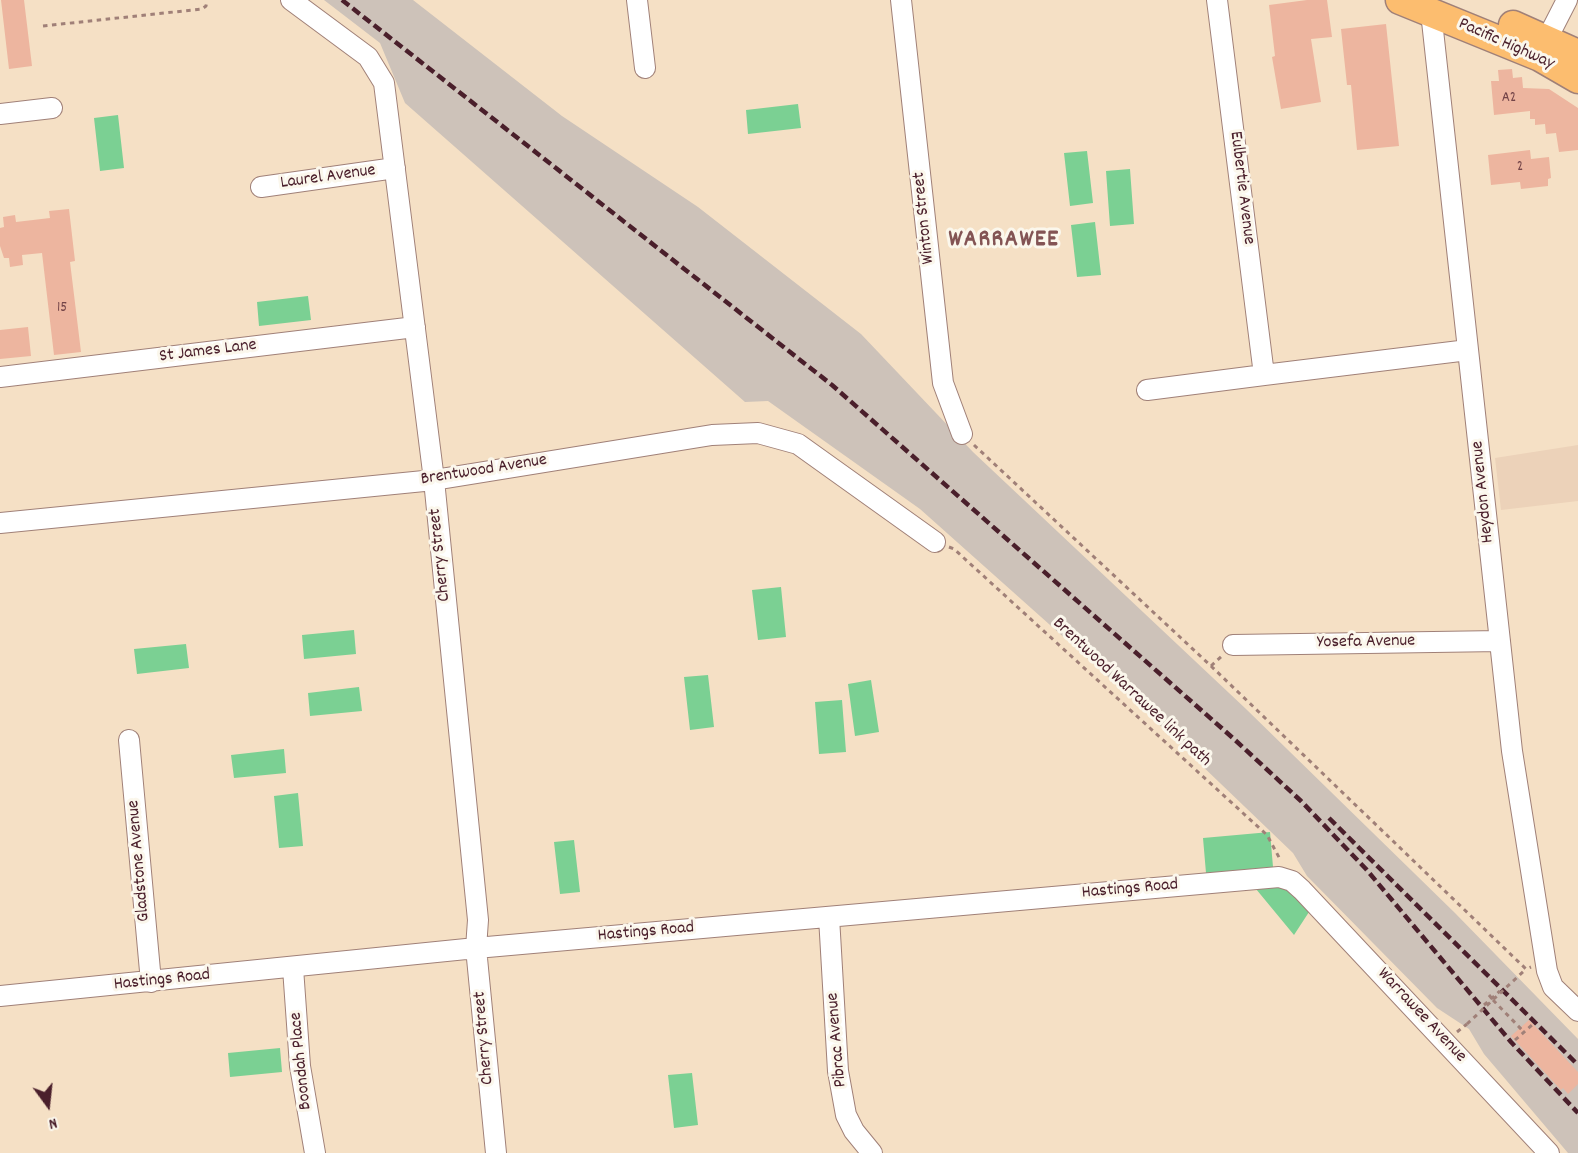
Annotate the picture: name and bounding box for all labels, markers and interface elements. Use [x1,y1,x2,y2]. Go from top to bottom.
street label: Pacific Highway [1455,14,1557,76]
house number: A2 [1502,90,1516,108]
street label: Eulbertie Avenue [1223,130,1259,246]
house number: 2 [1517,159,1523,177]
street label: Laurel Avenue [279,161,377,195]
street label: Winton Street [909,171,941,265]
district label: WARRAWEE [949,228,1059,256]
house number: 15 [57,300,67,318]
street label: St James Lane [158,335,258,369]
street label: Heydon Avenue [1468,440,1500,544]
street label: Brentwood Avenue [419,450,549,492]
street label: Cherry Street [425,507,457,603]
street label: Brentwood Warrawee link path [1047,614,1215,772]
street label: Yosefa Avenue [1317,631,1415,655]
street label: Gladstone Avenue [124,799,156,923]
street label: Hastings Road [1081,875,1179,905]
street label: Hastings Road [597,918,695,948]
street label: Warrawee Avenue [1372,964,1470,1068]
street label: Hastings Road [113,965,211,997]
street label: Cherry Street [470,990,500,1086]
street label: Pibrac Avenue [823,992,853,1088]
street label: Boondah Place [286,1011,318,1111]
north arrow [18,1075,78,1135]
text: N [46,1111,60,1135]

